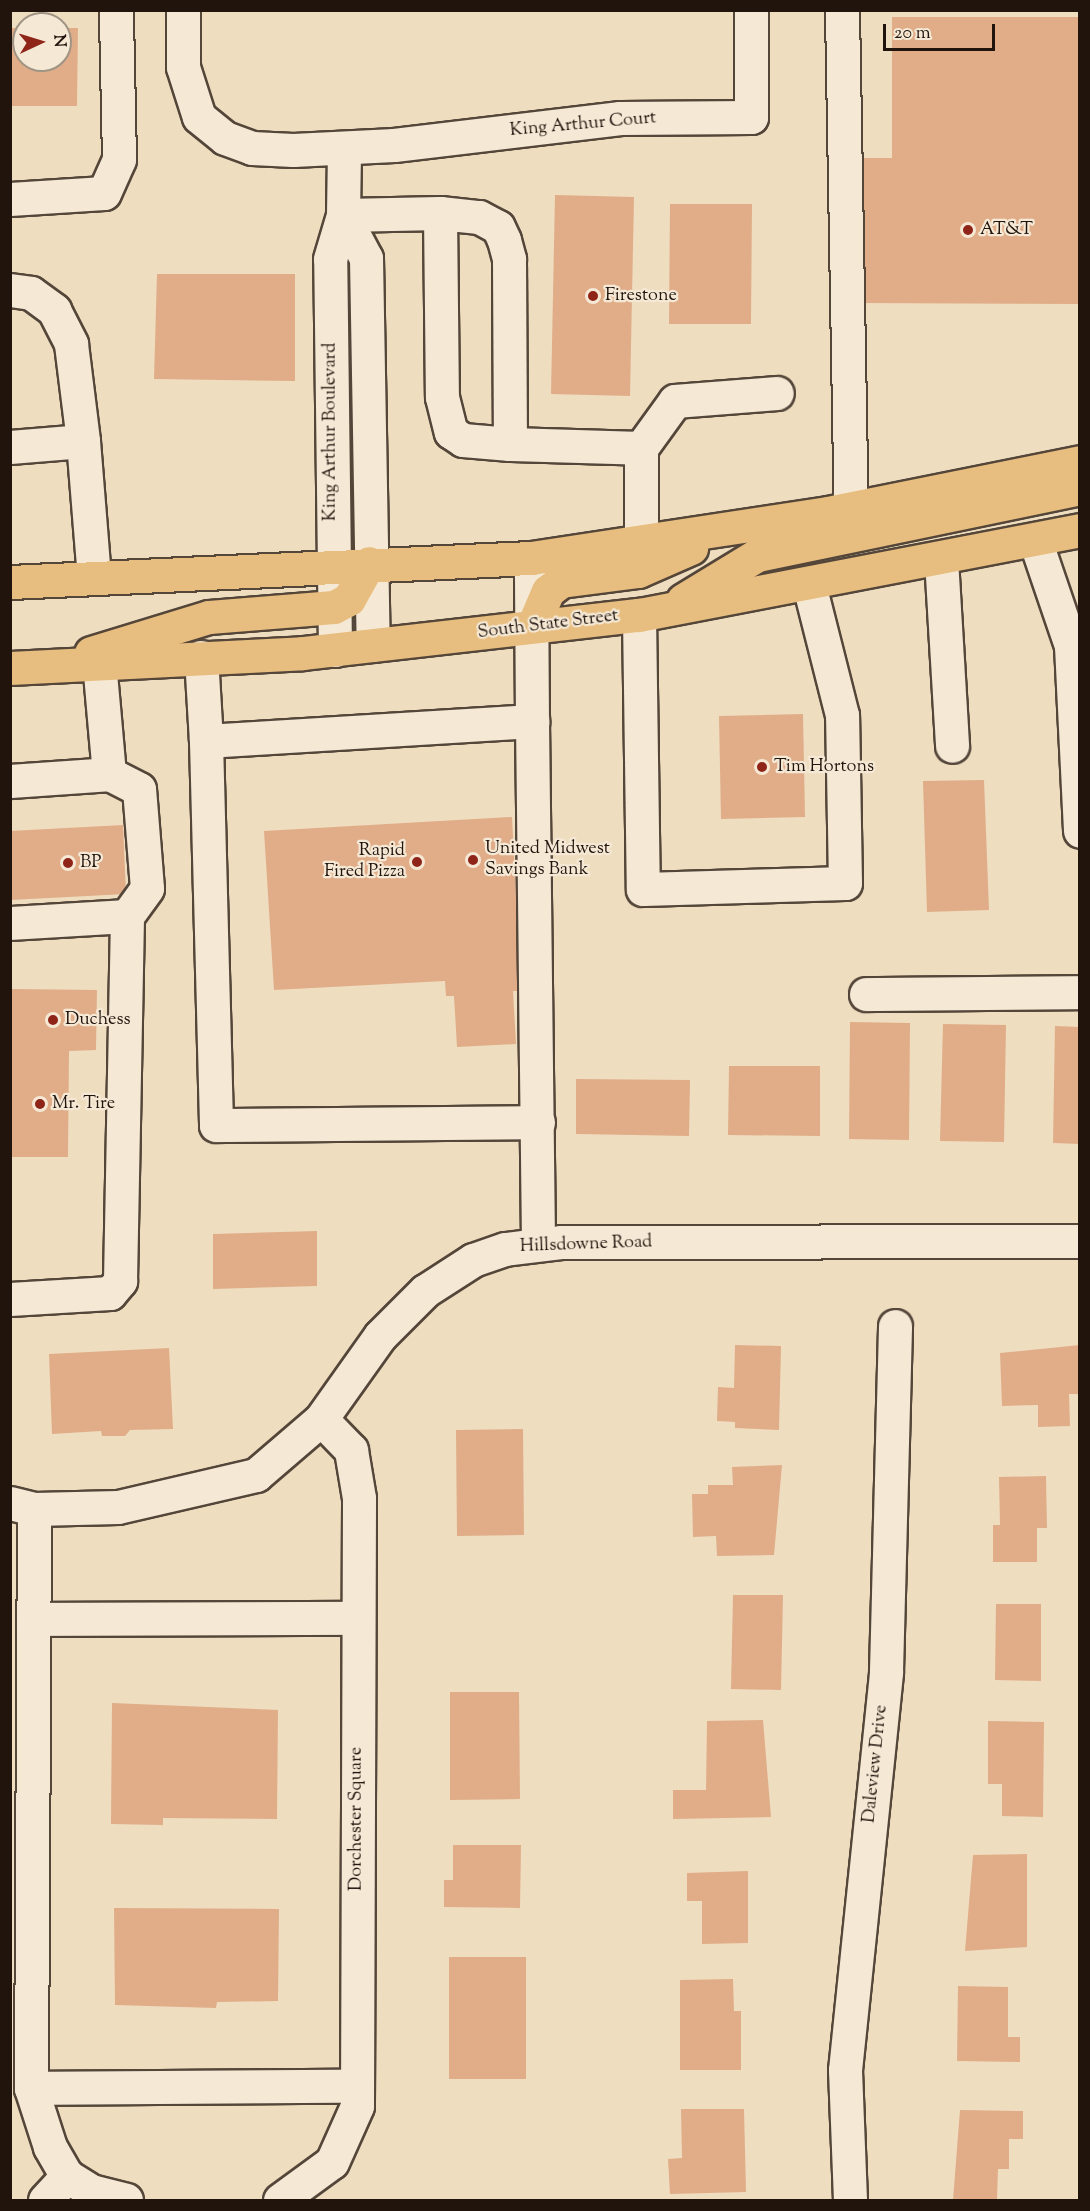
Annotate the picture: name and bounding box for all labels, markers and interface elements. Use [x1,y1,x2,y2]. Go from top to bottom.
north arrow [12,12,72,72]
scale bar [886,12,998,50]
text: 20 m [894,21,931,47]
text: N [47,34,70,48]
street label: King Arthur Court [509,108,657,142]
place label: AT&T [980,219,1033,241]
marker: AT&T [961,223,975,237]
place label: Firestone [605,285,677,307]
marker: Firestone [586,289,600,303]
street label: King Arthur Boulevard [320,343,342,521]
street label: South State Street [477,606,619,644]
place label: Tim Hortons [774,756,874,778]
marker: Tim Hortons [755,760,769,774]
place label: United Midwest Savings Bank [485,839,610,882]
place label: Rapid Fired Pizza [324,841,405,884]
place label: BP [80,852,101,874]
marker: United Midwest Savings Bank [466,853,480,867]
marker: Rapid Fired Pizza [410,855,424,869]
marker: BP [61,856,75,870]
place label: Duchess [65,1009,131,1031]
marker: Duchess [46,1013,60,1027]
place label: Mr. Tire [52,1093,115,1115]
marker: Mr. Tire [33,1097,47,1111]
street label: Hillsdowne Road [519,1232,653,1258]
street label: Daleview Drive [859,1704,893,1824]
street label: Dorchester Square [346,1747,368,1891]

